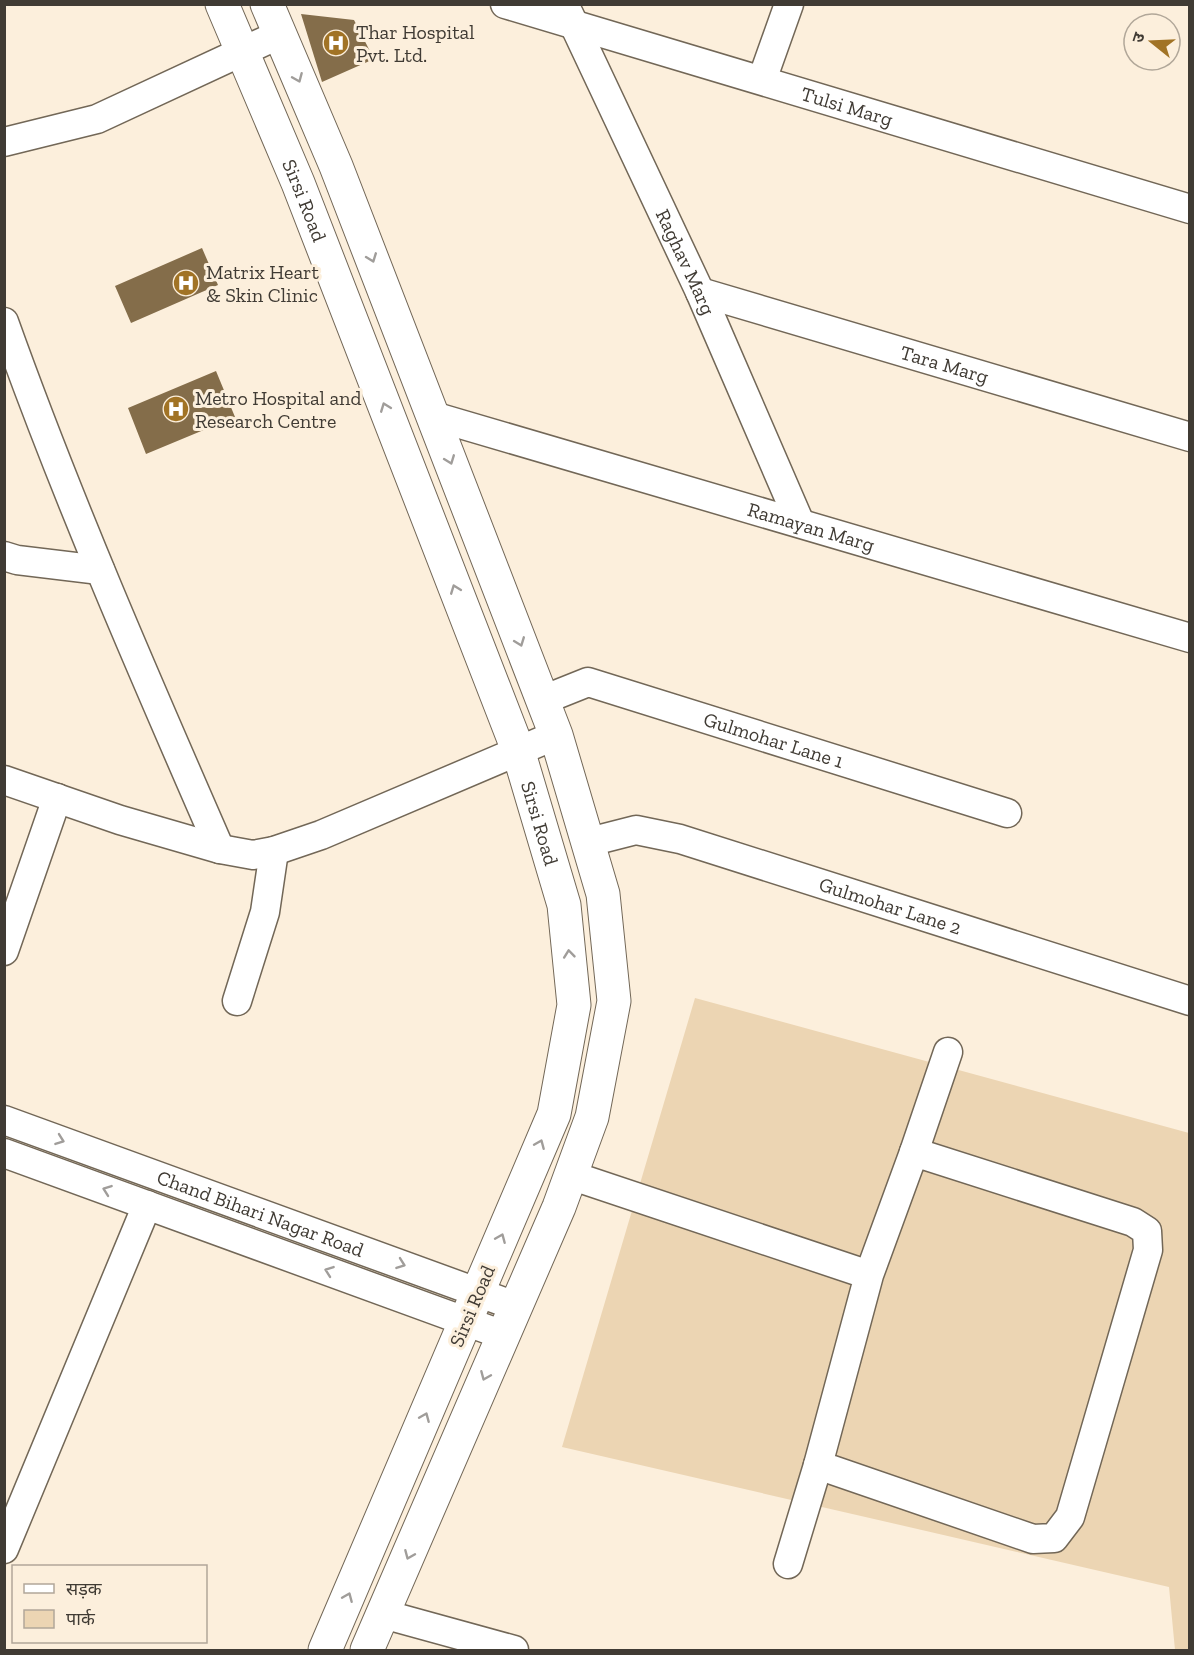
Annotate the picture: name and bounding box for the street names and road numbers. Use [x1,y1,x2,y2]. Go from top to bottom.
street label: Tulsi Marg [798,81,896,131]
street label: Sirsi Road [277,155,332,245]
street label: Raghav Marg [651,205,720,319]
street label: Tara Marg [898,340,991,389]
street label: Ramayan Marg [745,497,877,557]
street label: Gulmohar Lane 1 [701,707,847,773]
street label: Sirsi Road [516,778,564,868]
street label: Gulmohar Lane 2 [816,872,964,940]
street label: Chand Bihari Nagar Road [154,1165,367,1262]
street label: Sirsi Road [444,1261,500,1351]

